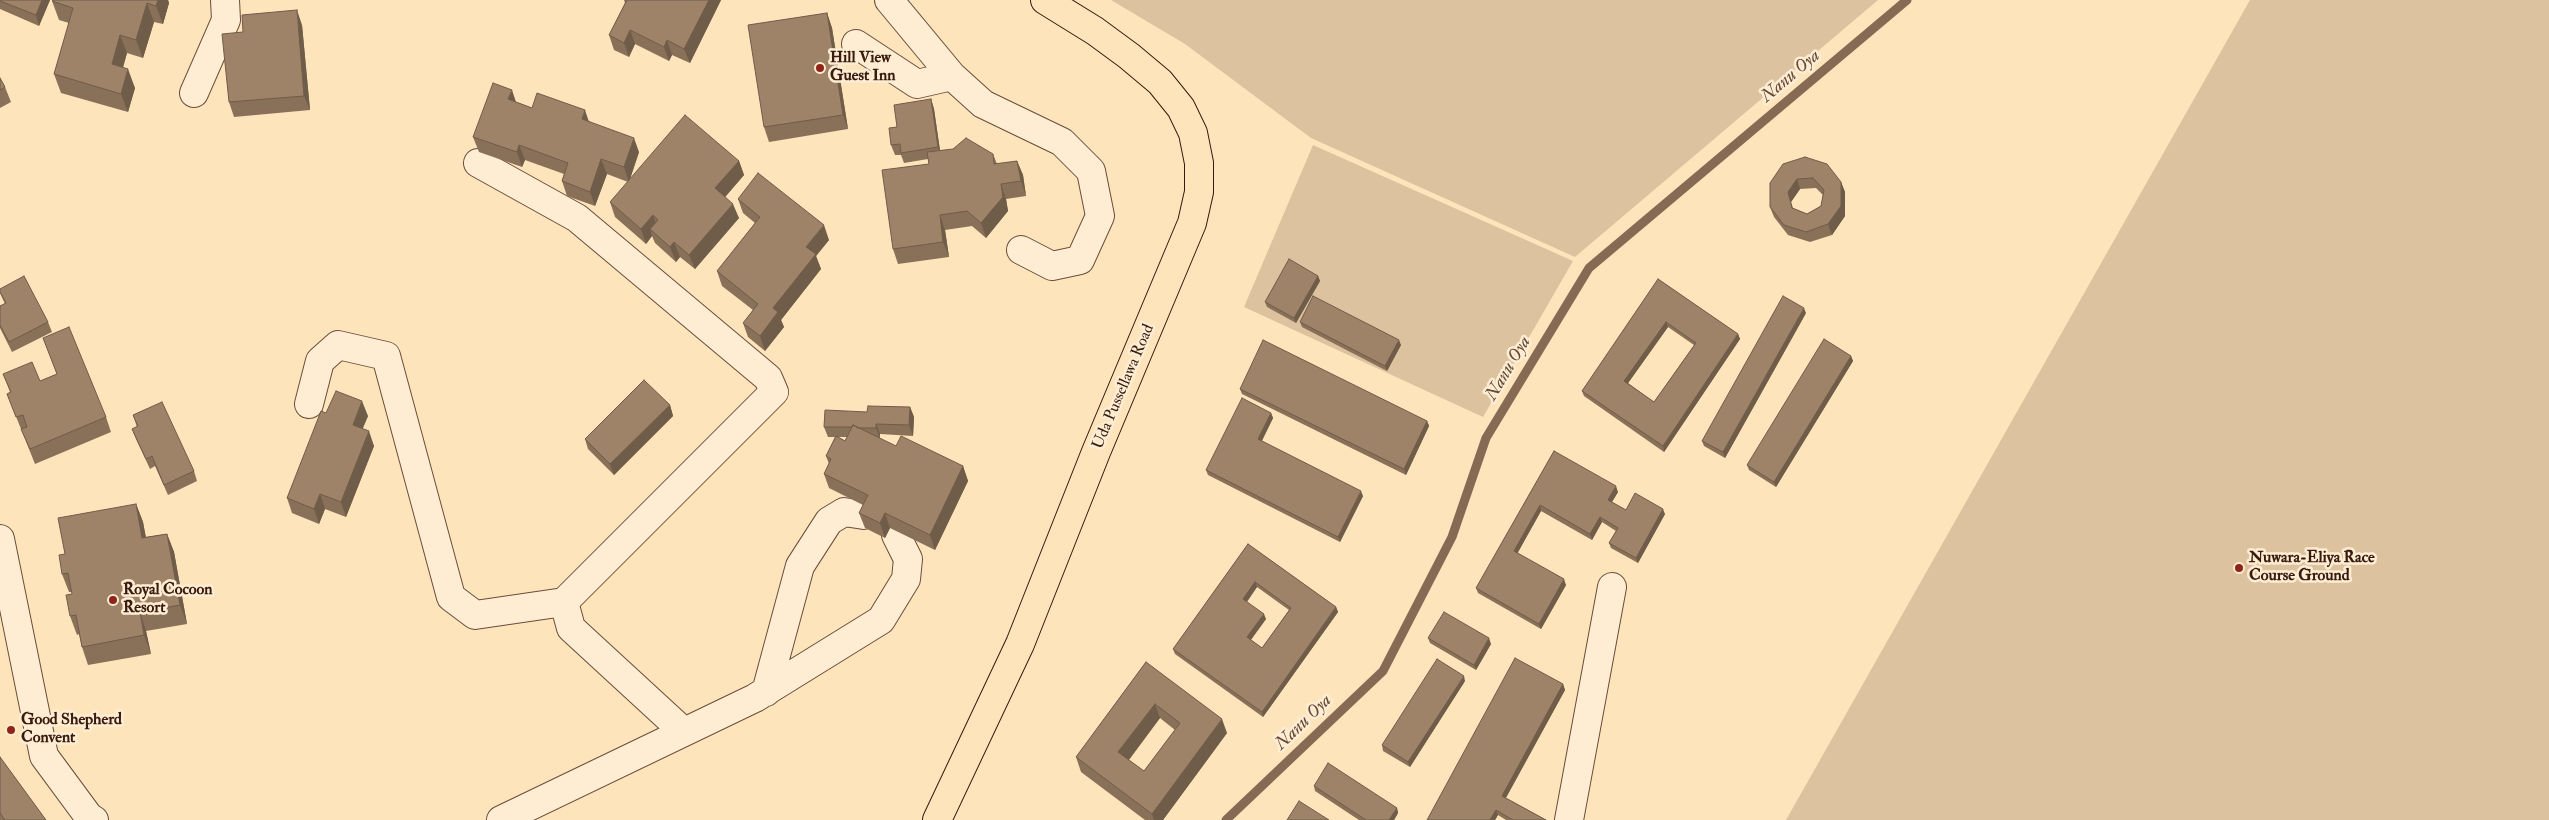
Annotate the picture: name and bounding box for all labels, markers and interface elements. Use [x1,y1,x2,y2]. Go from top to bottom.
water label: Nanu Oya [1757,46,1825,108]
place label: Hill View Guest Inn [830,49,895,87]
marker: Hill View Guest Inn [814,62,826,74]
street label: Uda Pussellawa Road [1089,322,1159,452]
water label: Nanu Oya [1482,333,1536,405]
place label: Nuwara-Eliya Race Course Ground [2249,549,2375,587]
marker: Nuwara-Eliya Race Course Ground [2233,562,2245,574]
place label: Royal Cocoon Resort [123,581,212,619]
marker: Royal Cocoon Resort [107,594,119,606]
water label: Nanu Oya [1271,691,1337,755]
place label: Good Shepherd Convent [21,711,122,749]
marker: Good Shepherd Convent [5,724,17,736]

